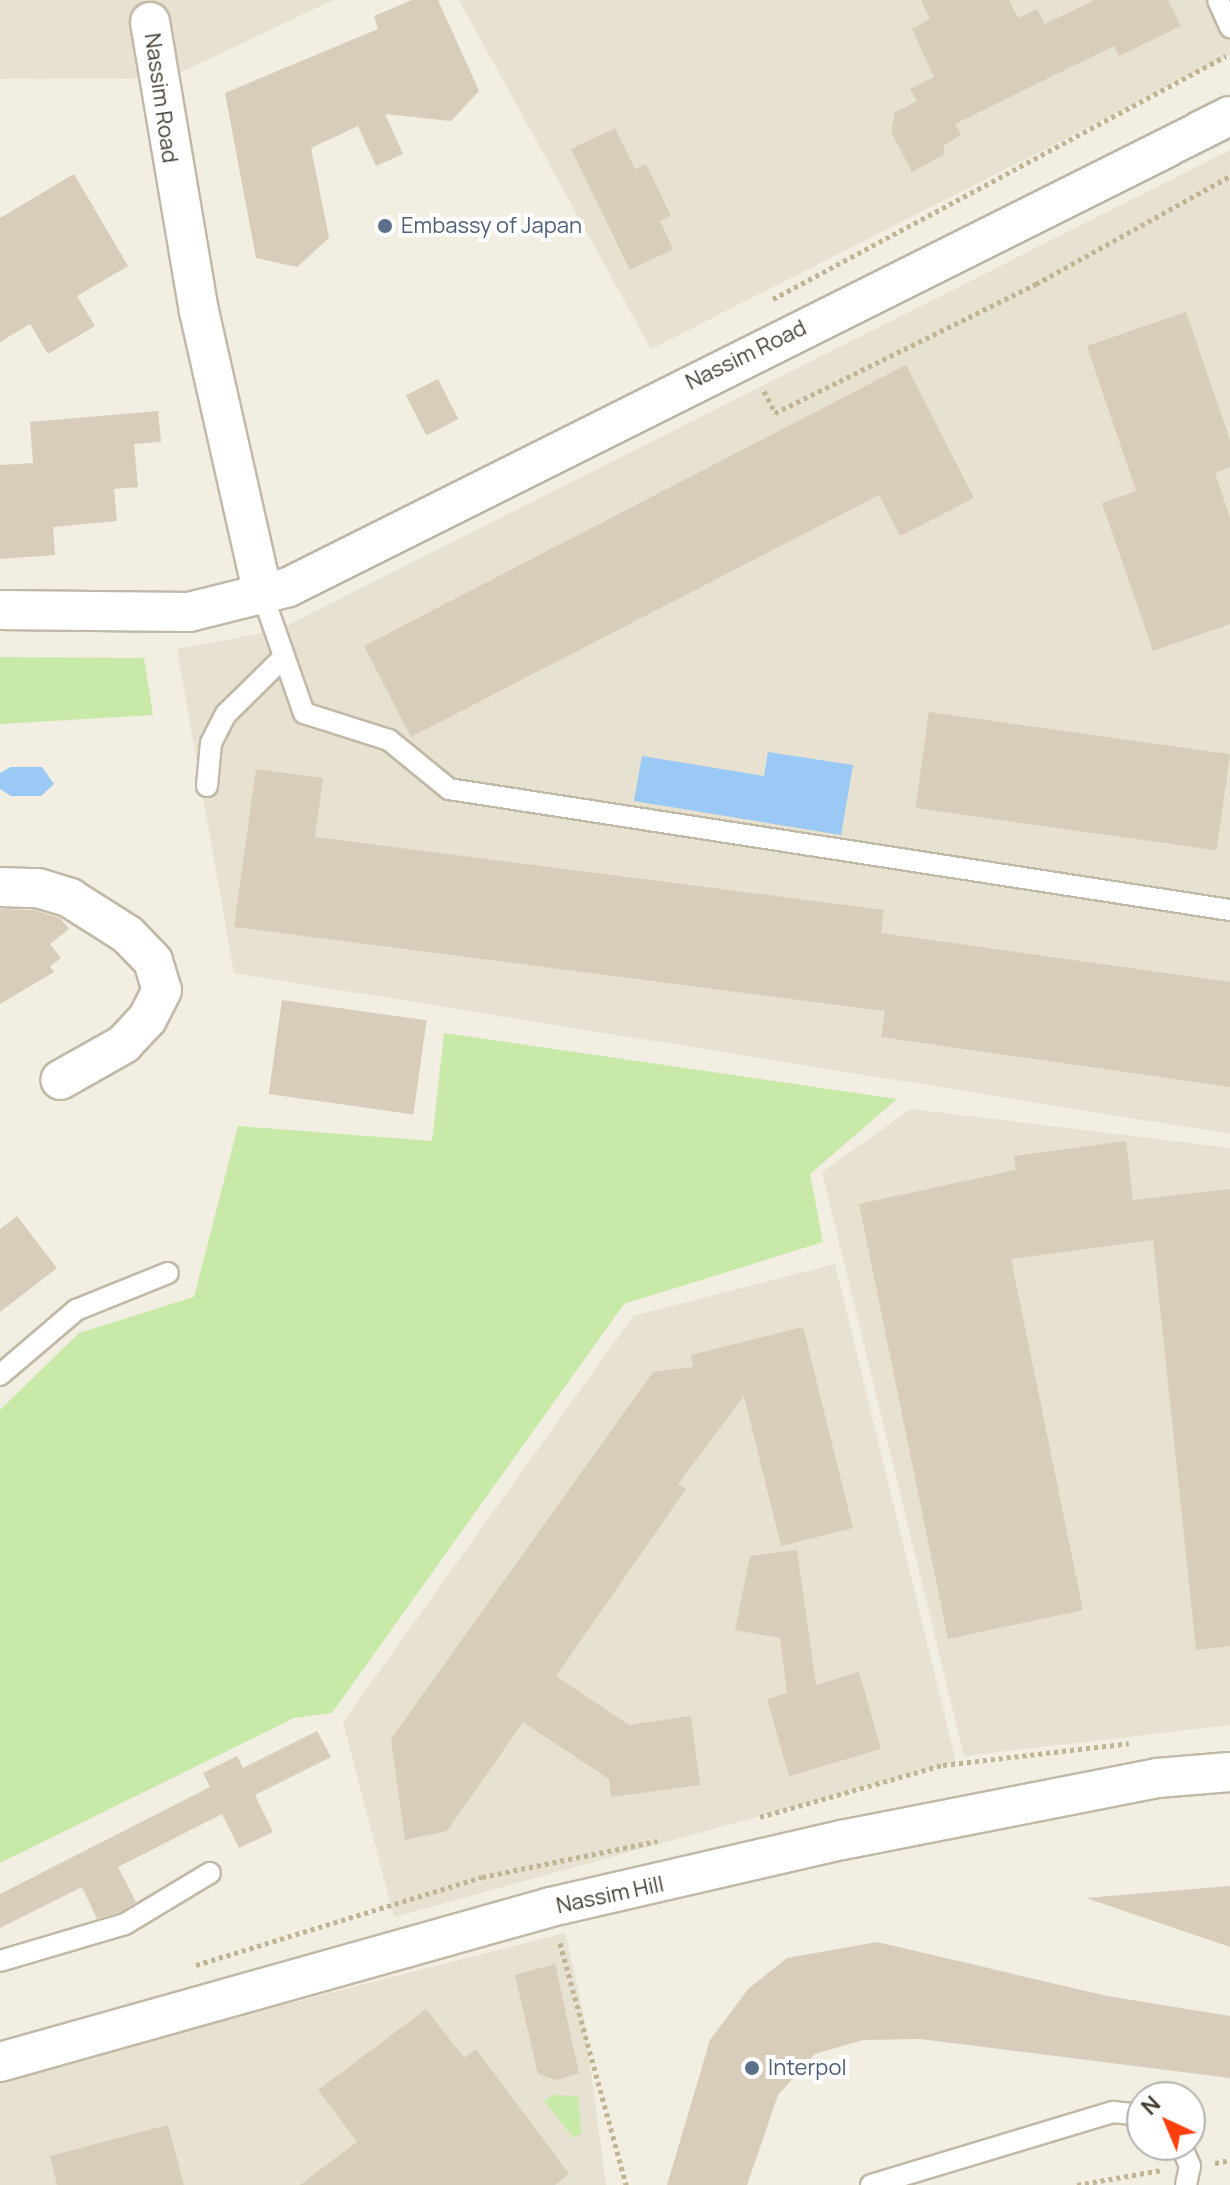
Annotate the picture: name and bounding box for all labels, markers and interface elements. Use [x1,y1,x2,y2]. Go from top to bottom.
street label: Nassim Road [139,31,183,165]
place label: Embassy of Japan [401,213,582,239]
marker: Embassy of Japan [376,217,394,235]
street label: Nassim Road [681,314,811,396]
street label: Nassim Hill [554,1871,666,1919]
place label: Interpol [768,2055,847,2081]
marker: Interpol [743,2059,761,2077]
north arrow [1126,2081,1206,2161]
text: N [1135,2089,1167,2121]

